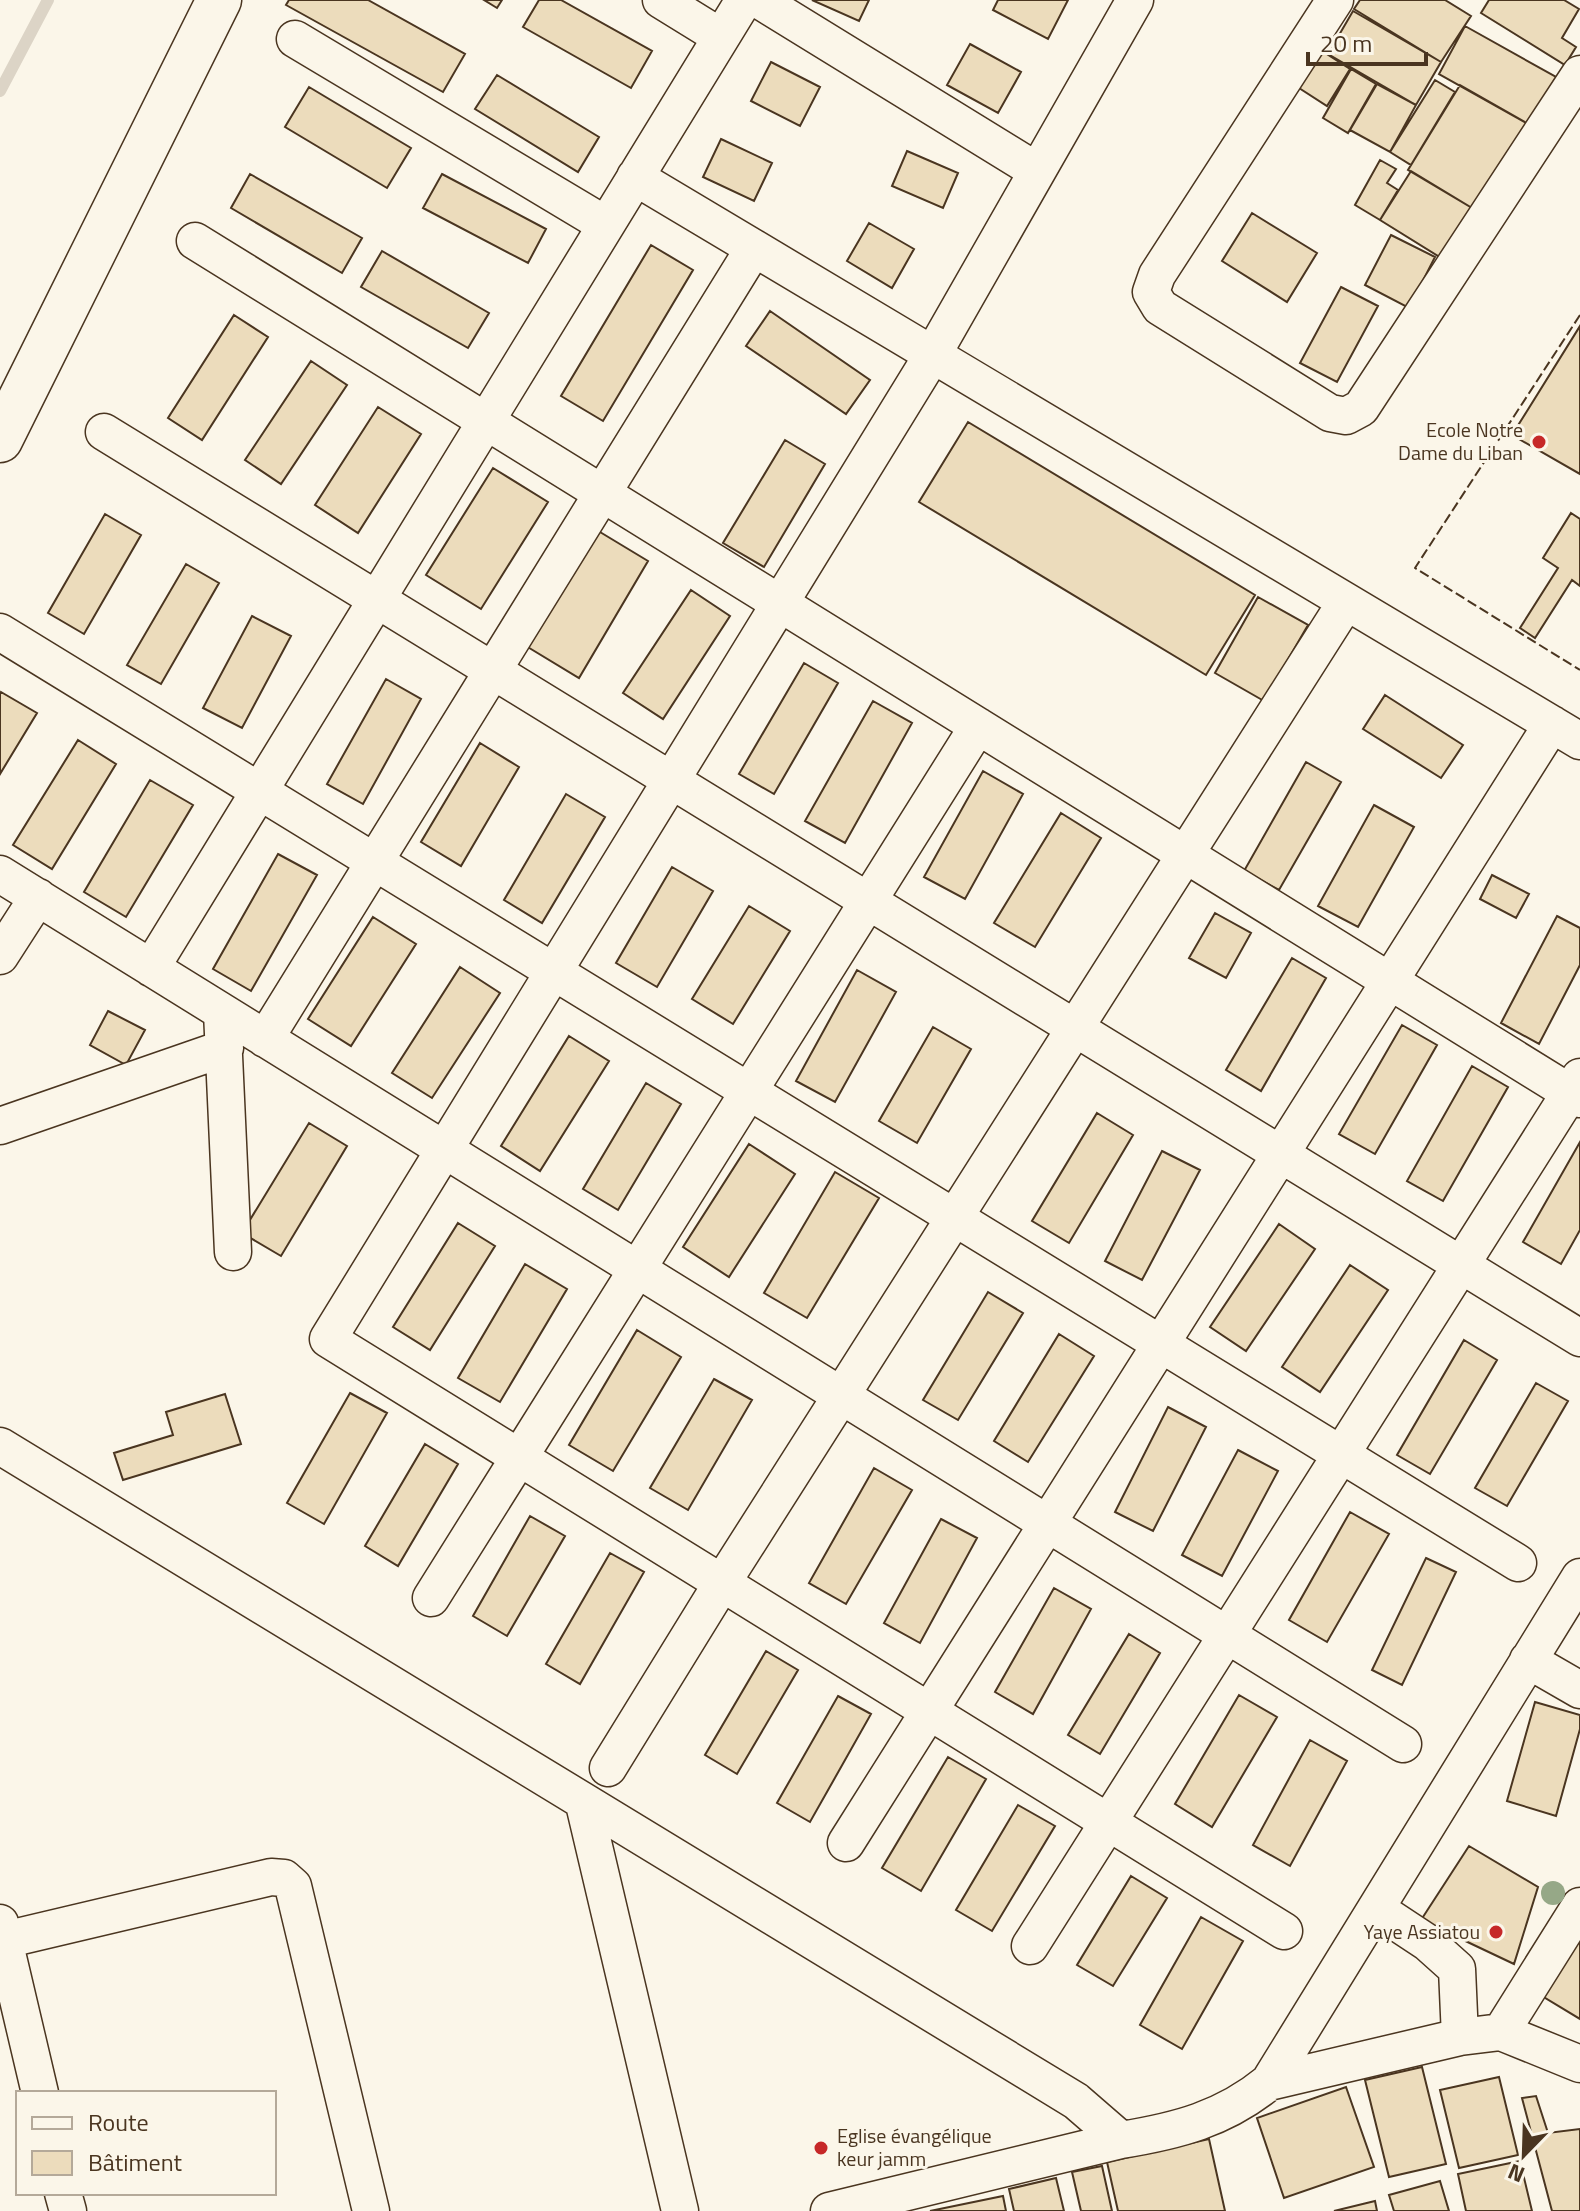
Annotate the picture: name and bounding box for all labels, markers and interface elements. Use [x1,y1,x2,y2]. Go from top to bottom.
scale bar [1308,16,1426,66]
text: 20 m [1320,25,1372,61]
place label: Ecole Notre Dame du Liban [1398,414,1523,468]
marker: Ecole Notre Dame du Liban [1530,433,1548,451]
place label: Yaye Assiatou [1364,1916,1480,1947]
marker: Yaye Assiatou [1487,1923,1505,1941]
legend [16,2091,276,2195]
text: Route [88,2104,149,2140]
north arrow [1484,2115,1564,2195]
place label: Eglise évangélique keur jamm [837,2120,992,2174]
marker: Eglise évangélique keur jamm [812,2139,830,2157]
text: Bâtiment [88,2144,182,2180]
text: N [1503,2155,1530,2192]

